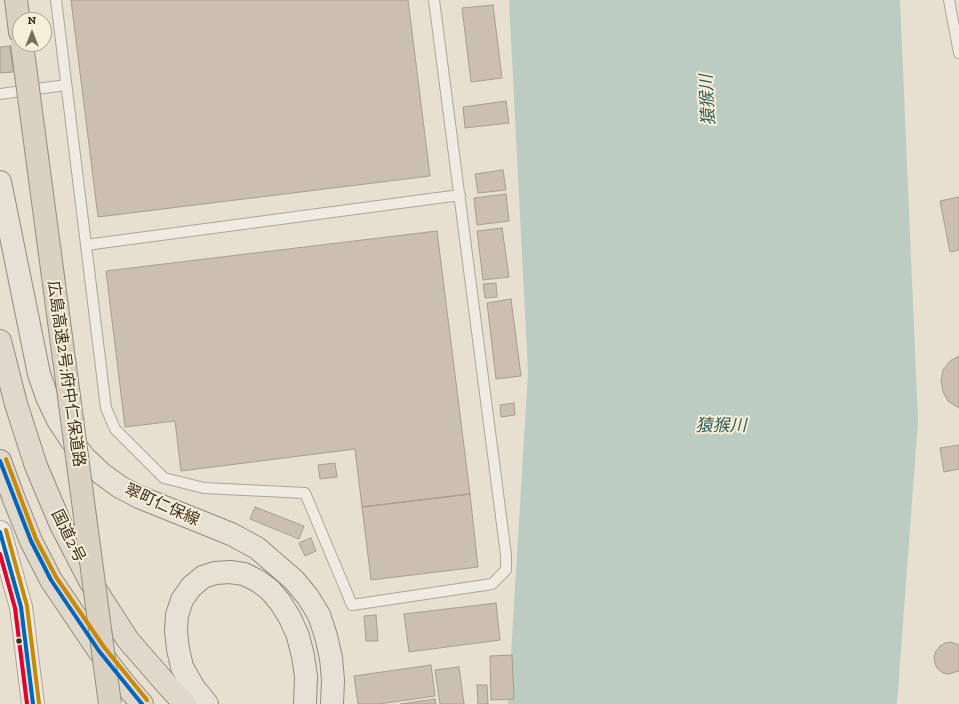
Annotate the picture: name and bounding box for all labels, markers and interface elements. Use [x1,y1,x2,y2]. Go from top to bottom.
north arrow [12,12,52,52]
text: N [28,14,36,27]
water label: 猿猴川 [696,74,720,126]
street label: 広島高速2号;府中仁保道路 [43,280,89,468]
water label: 猿猴川 [696,416,746,436]
street label: 翠町仁保線 [122,480,202,530]
street label: 国道2号 [47,507,89,565]
unlabelled marker [14,636,24,646]

